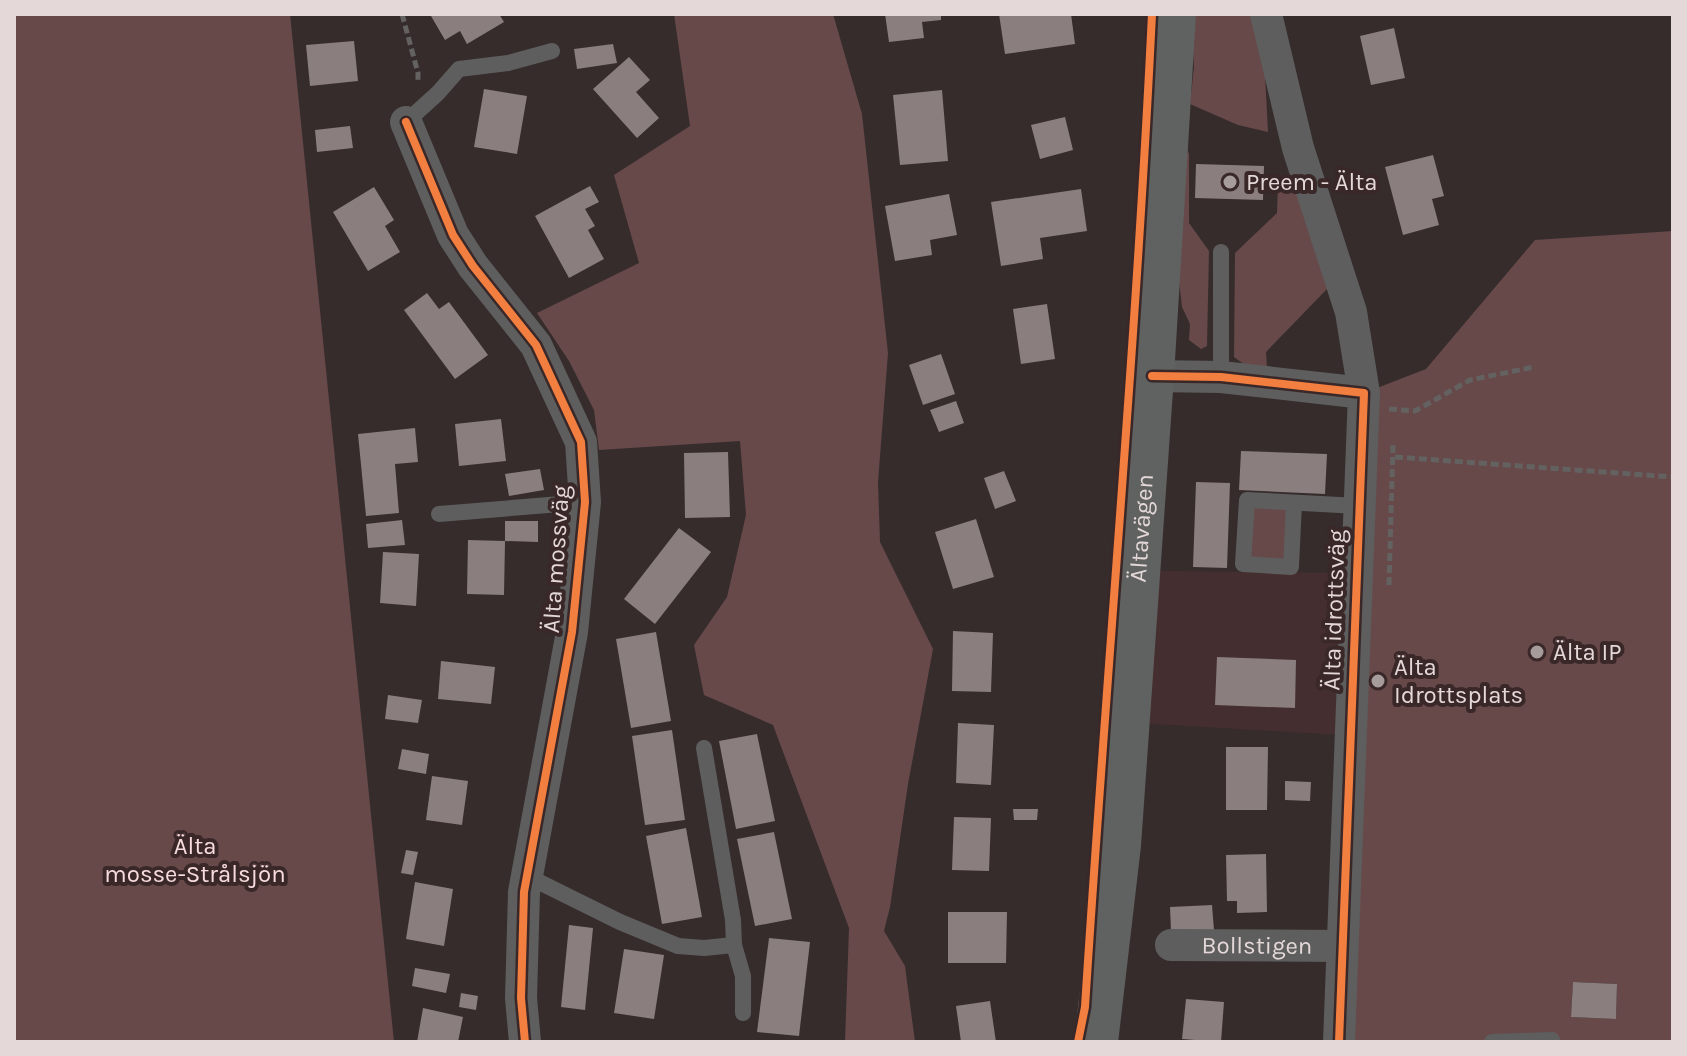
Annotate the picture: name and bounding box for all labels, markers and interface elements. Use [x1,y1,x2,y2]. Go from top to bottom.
place label: Preem - Älta [1246,168,1378,196]
marker: Preem - Älta [1221,173,1239,191]
street label: Ältavägen [1124,473,1159,583]
street label: Älta mossväg [537,484,575,634]
street label: Älta idrottsväg [1317,529,1351,691]
place label: Älta IP [1553,638,1621,666]
marker: Älta IP [1528,643,1546,661]
place label: Älta Idrottsplats [1394,653,1523,709]
marker: Älta Idrottsplats [1369,672,1387,690]
park label: Älta mosse-Strålsjön [104,832,286,888]
street label: Bollstigen [1202,931,1312,960]

